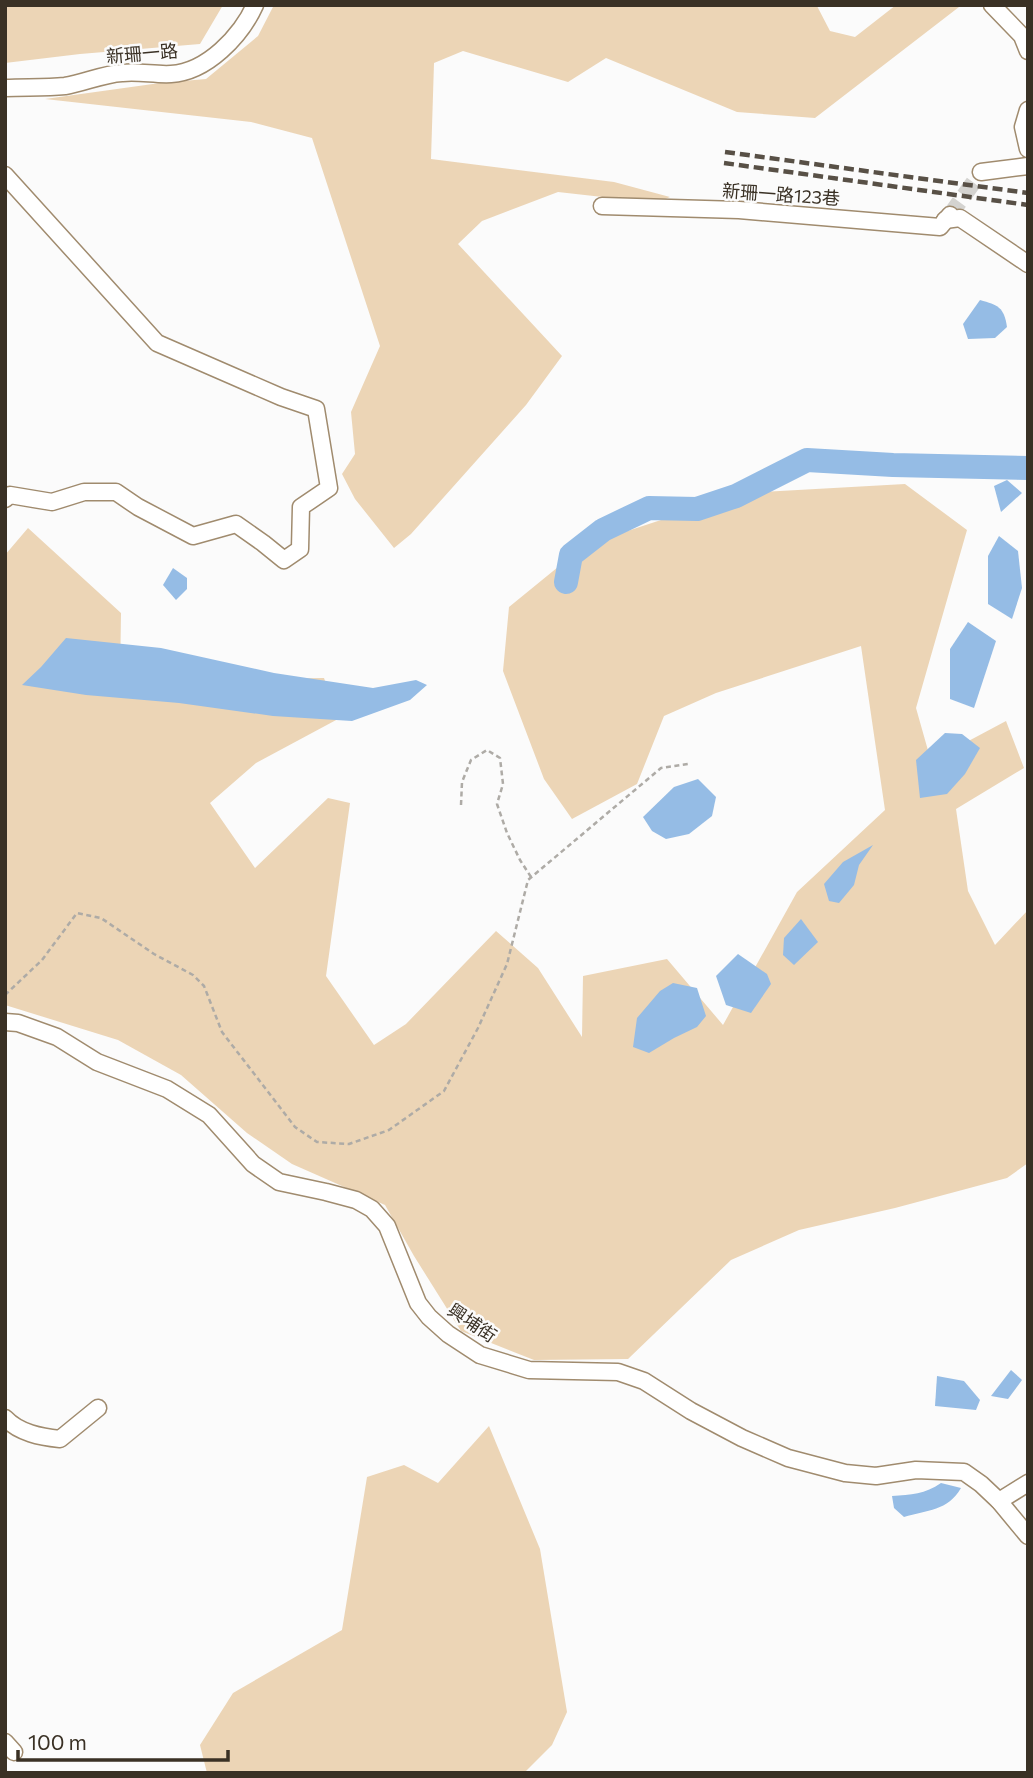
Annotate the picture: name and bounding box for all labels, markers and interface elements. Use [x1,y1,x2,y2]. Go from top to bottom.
street label: 新珊一路 [105,39,179,67]
street label: 新珊一路123巷 [721,179,841,209]
street label: 興埔街 [444,1298,501,1346]
scale bar [18,1718,228,1762]
text: 100 m [28,1729,87,1754]

